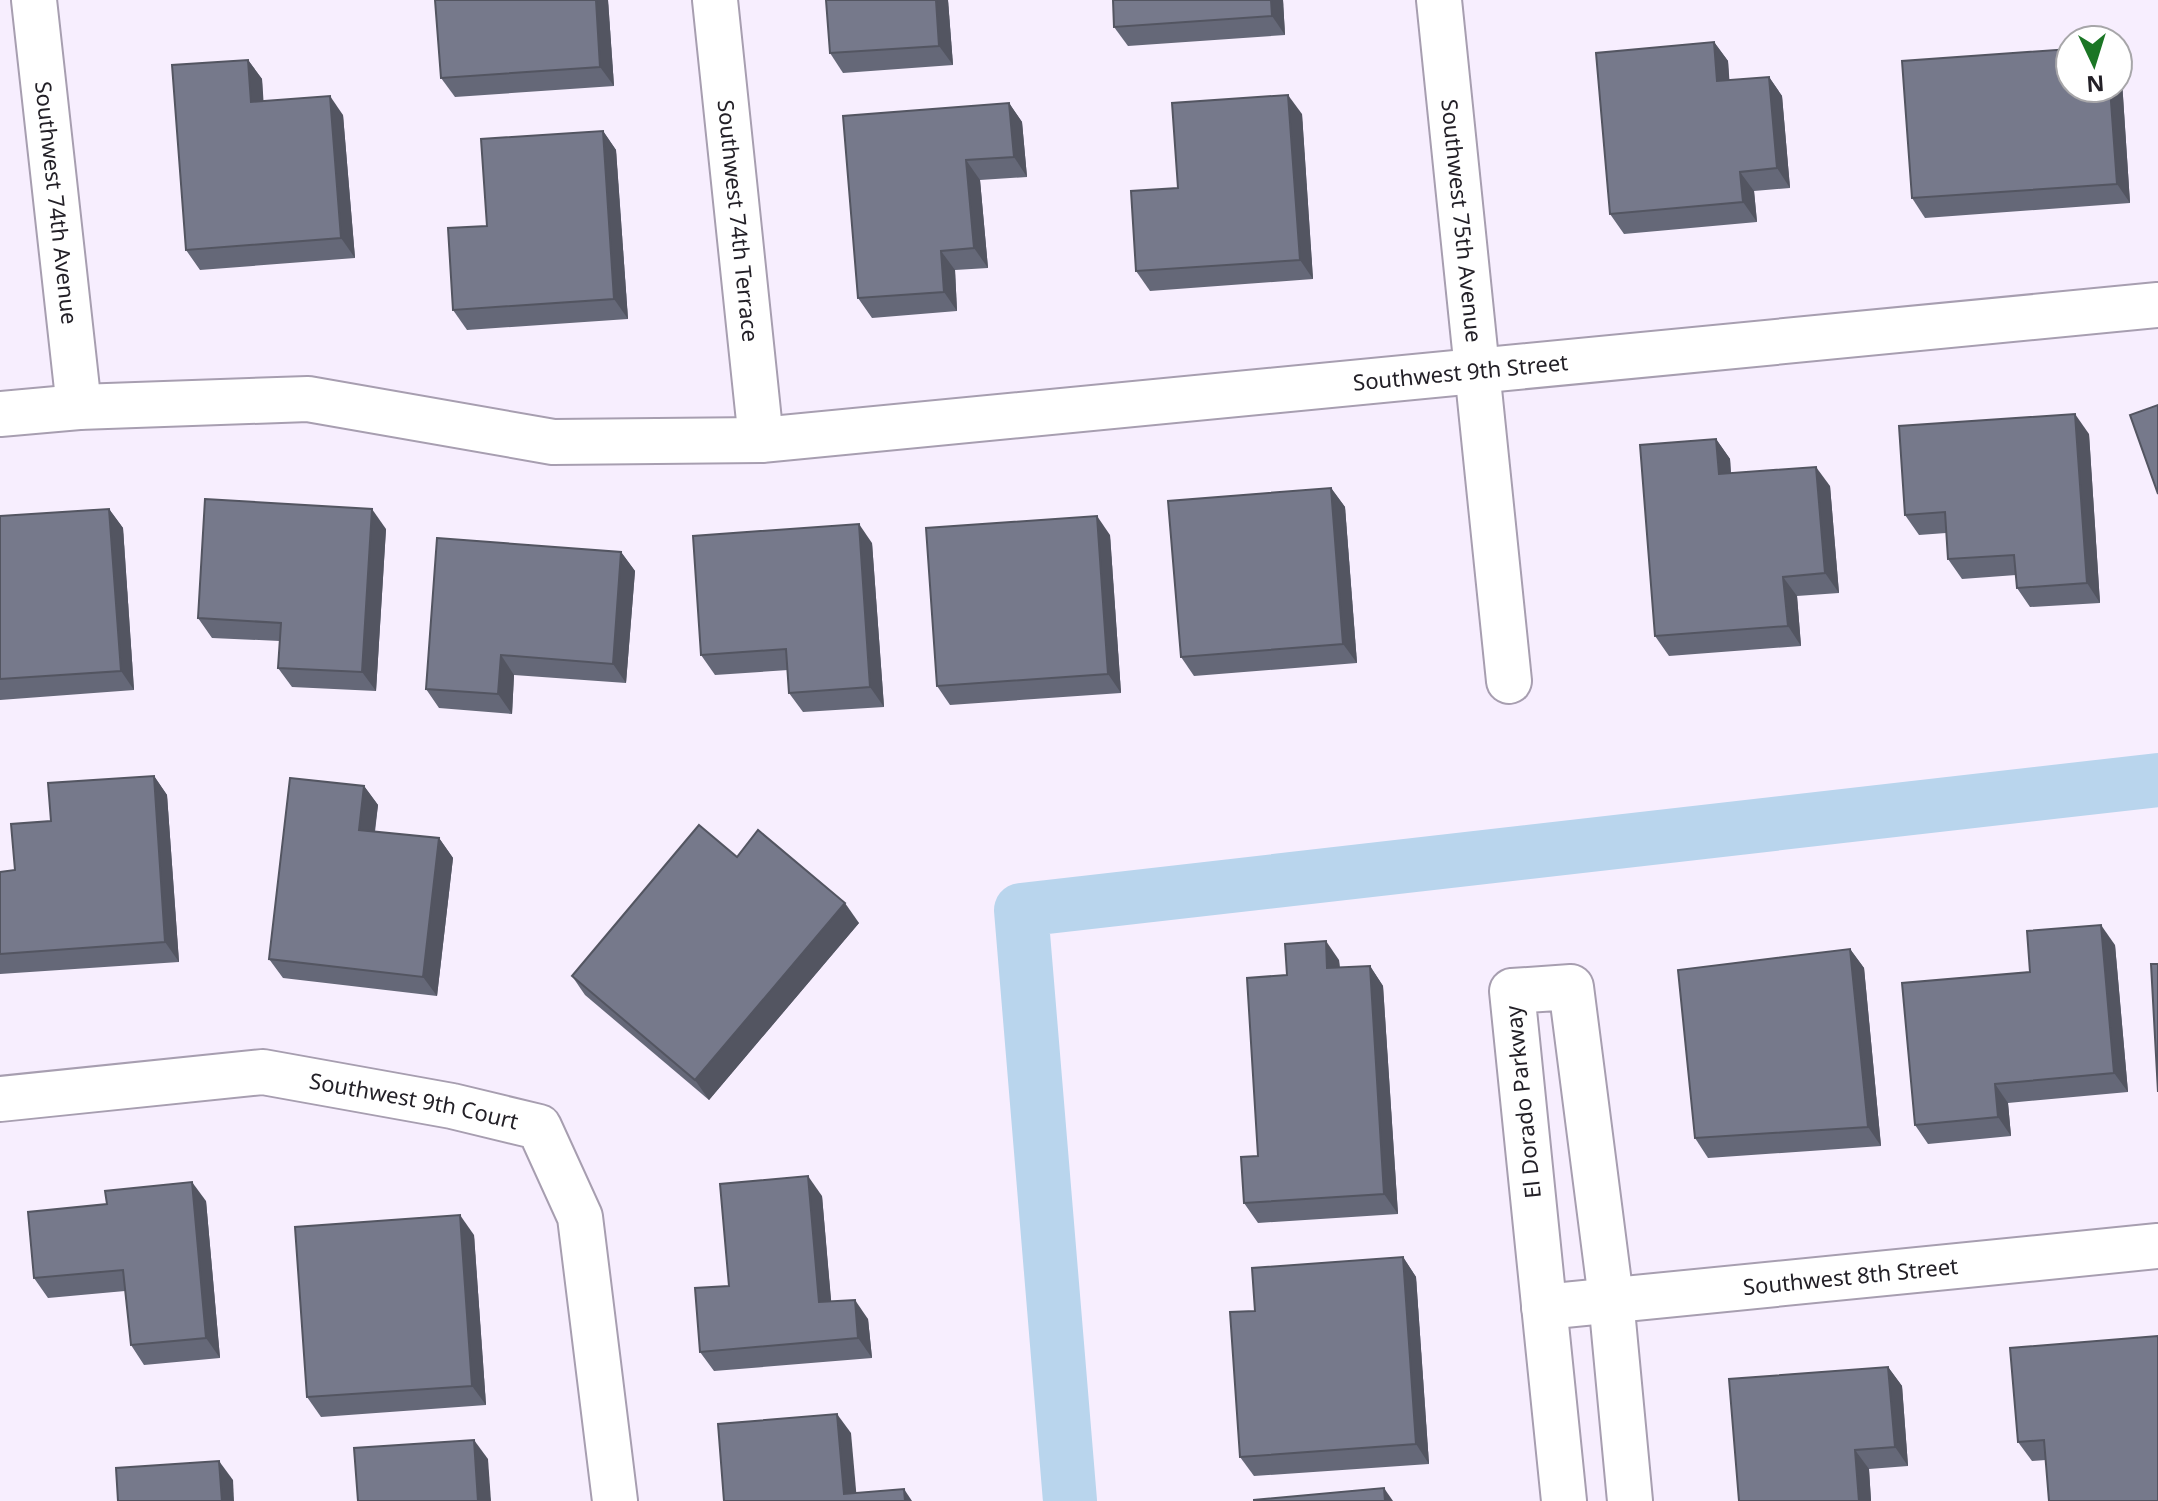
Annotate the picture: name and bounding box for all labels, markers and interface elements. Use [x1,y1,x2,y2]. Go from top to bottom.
north arrow [2054,24,2134,104]
text: N [2085,69,2105,101]
street label: Southwest 74th Avenue [29,80,86,326]
street label: Southwest 74th Terrace [712,98,767,343]
street label: Southwest 75th Avenue [1435,98,1490,344]
street label: Southwest 9th Street [1352,346,1569,397]
street label: El Dorado Parkway [1497,1003,1547,1200]
street label: Southwest 9th Court [307,1065,522,1136]
street label: Southwest 8th Street [1741,1250,1959,1301]

